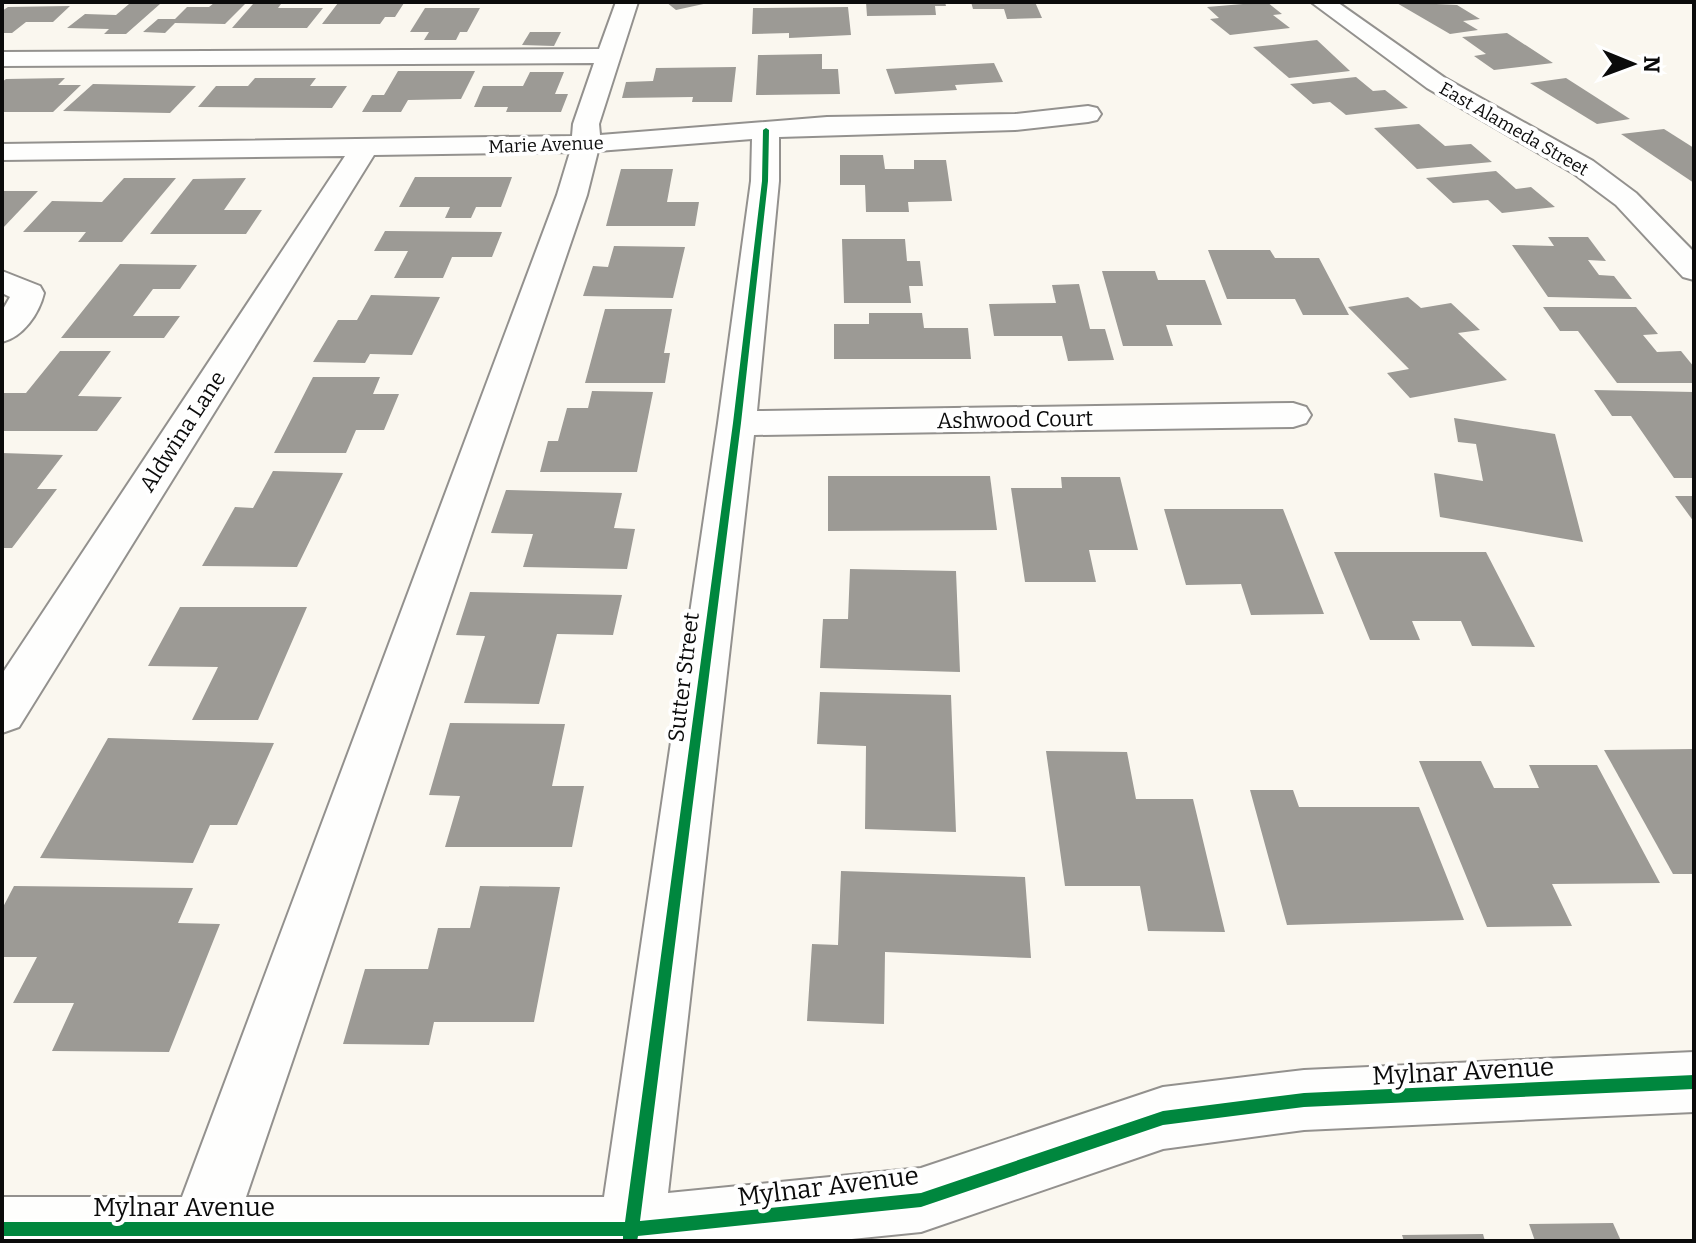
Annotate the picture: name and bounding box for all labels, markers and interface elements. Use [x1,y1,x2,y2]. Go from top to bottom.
north arrow [1592,24,1672,104]
text: N [1638,56,1665,73]
street label: East Alameda Street [1436,77,1593,181]
street label: Marie Avenue [488,132,604,158]
street label: Aldwina Lane [133,366,231,497]
street label: Ashwood Court [937,405,1093,434]
street label: Sutter Street [662,611,705,743]
street label: Mylnar Avenue [1371,1051,1555,1092]
street label: Mylnar Avenue [736,1160,920,1213]
street label: Mylnar Avenue [93,1192,275,1223]

